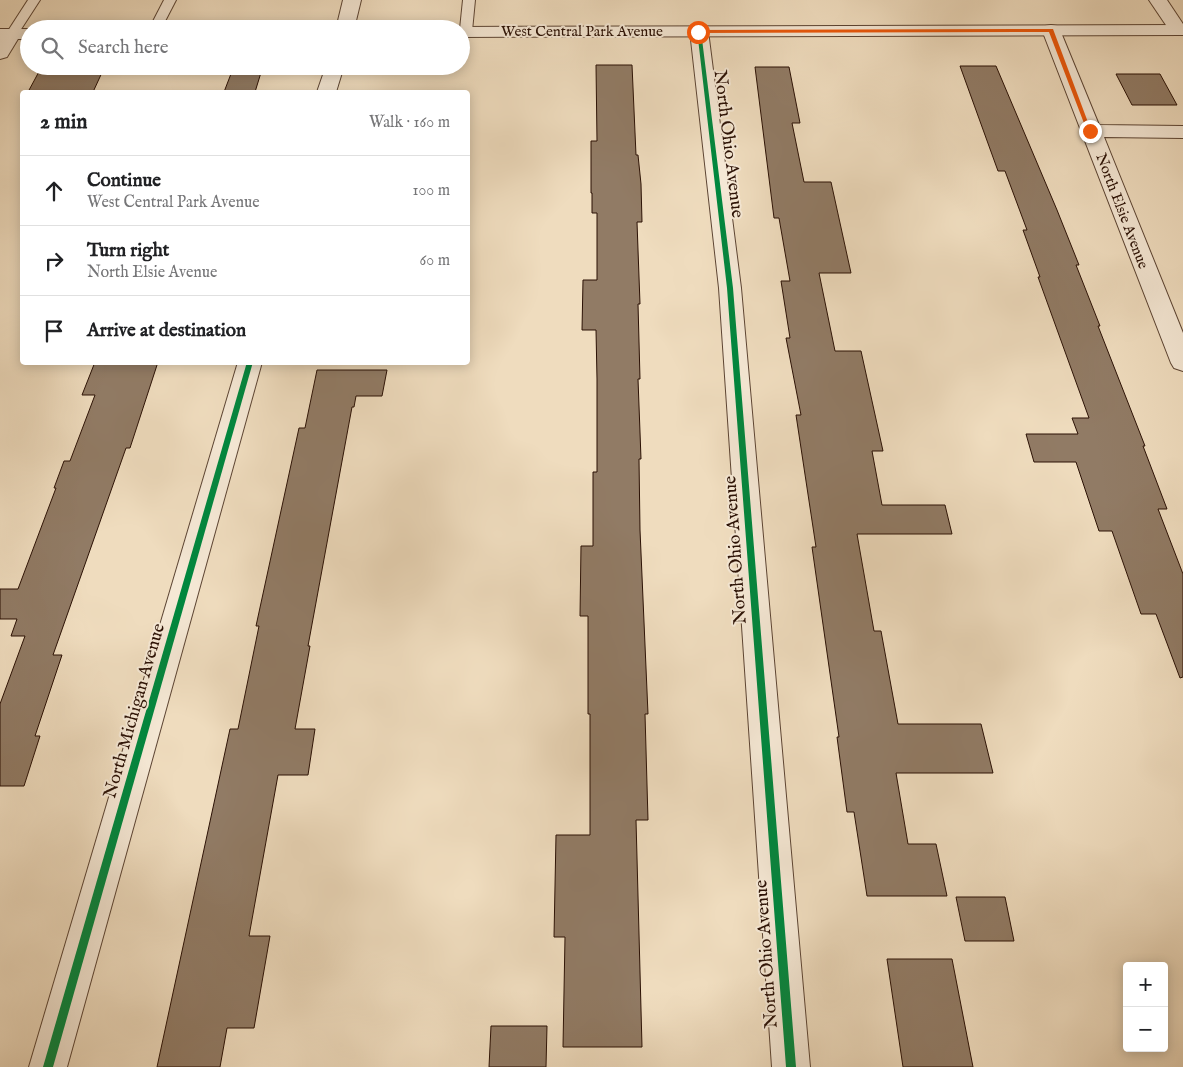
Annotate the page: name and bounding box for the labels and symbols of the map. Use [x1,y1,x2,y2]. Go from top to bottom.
route start [687,21,710,44]
street label: West Central Park Avenue [501,22,663,41]
street label: North Ohio Avenue [708,69,748,219]
route end [1079,120,1102,143]
street label: North Elsie Avenue [1091,151,1153,272]
street label: North Ohio Avenue [719,475,753,625]
street label: North Michigan Avenue [99,621,171,801]
street label: North Ohio Avenue [750,879,784,1029]

